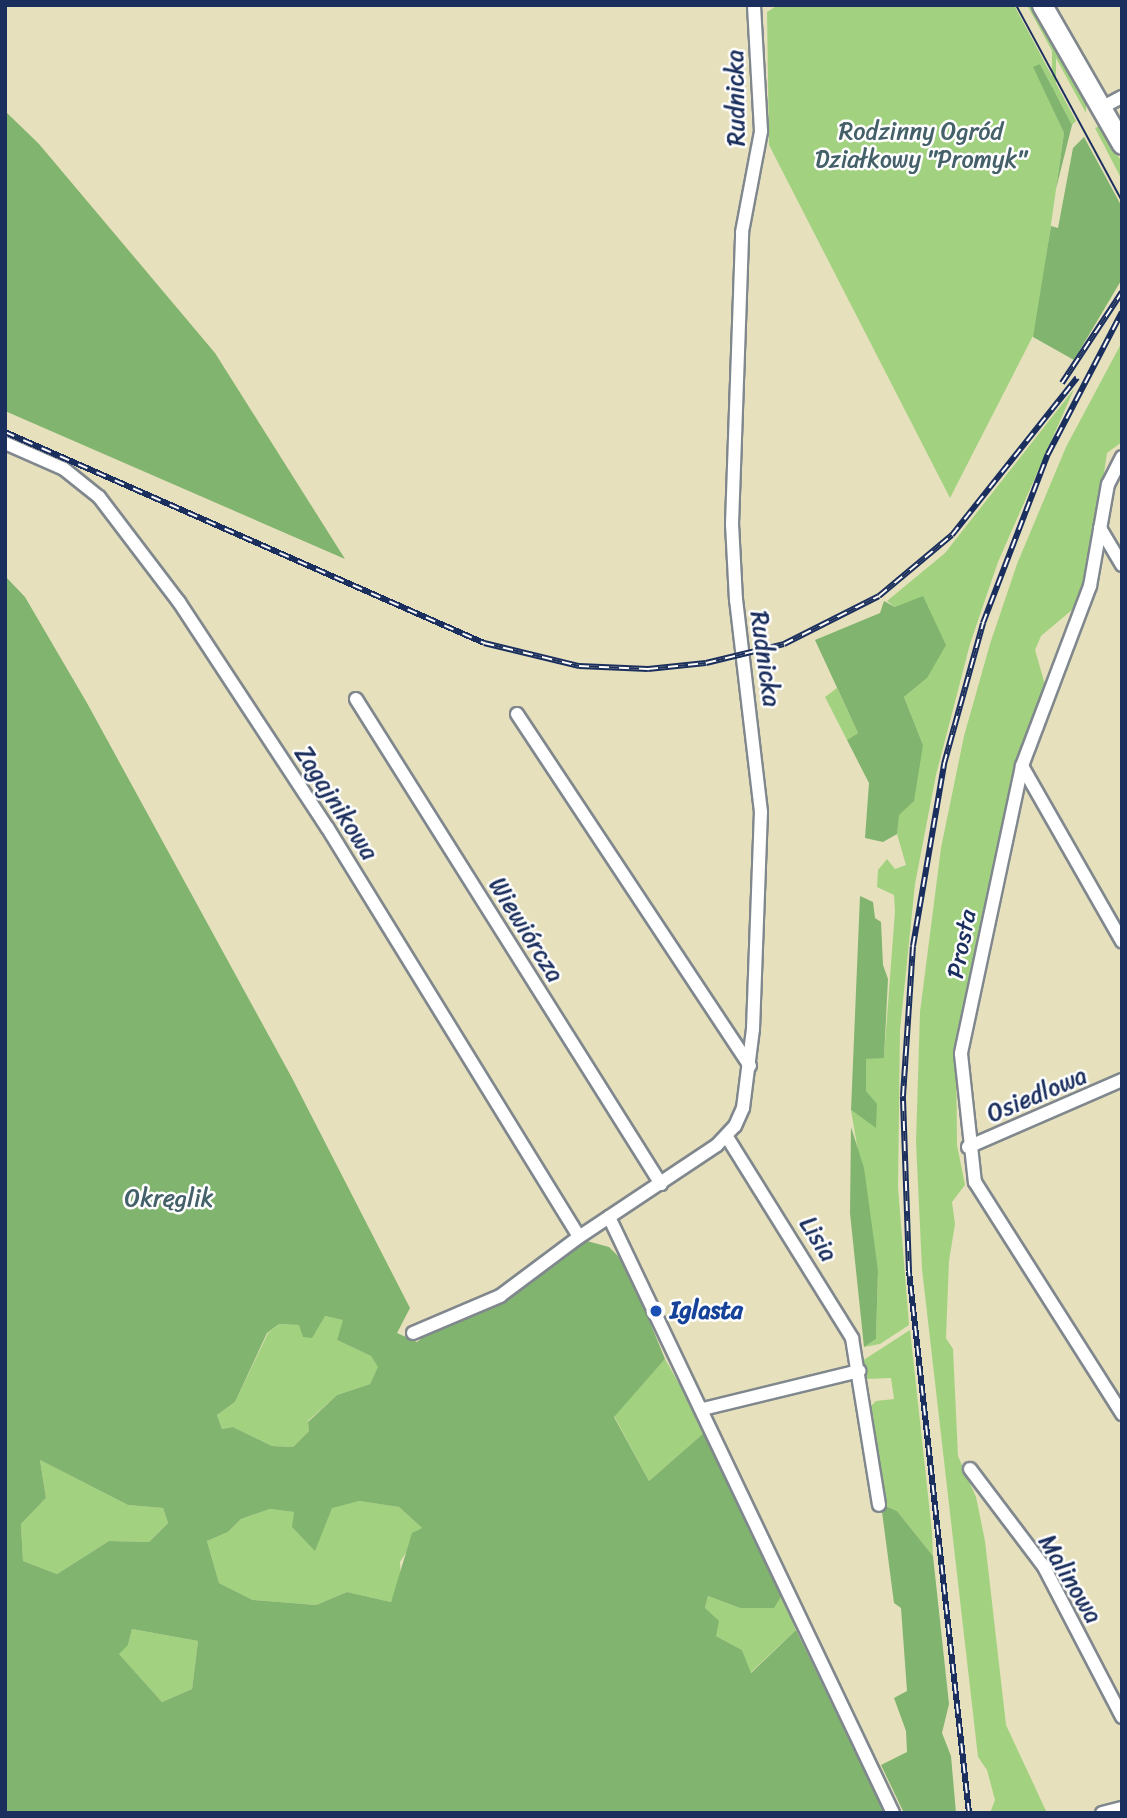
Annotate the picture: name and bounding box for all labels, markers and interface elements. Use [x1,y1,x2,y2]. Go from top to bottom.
street label: Rudnicka [721,50,751,146]
park label: Rodzinny Ogród Działkowy "Promyk" [815,118,1027,174]
street label: Rudnicka [744,609,786,709]
street label: Zagajnikowa [288,741,384,865]
street label: Wiewiórcza [482,872,570,988]
street label: Prosta [941,907,983,981]
street label: Osiedlowa [983,1061,1091,1129]
park label: Okręglik [125,1185,213,1213]
street label: Lisia [793,1211,843,1267]
place label: Iglasta [670,1297,743,1325]
marker: Iglasta [648,1303,664,1319]
street label: Malinowa [1032,1529,1108,1629]

